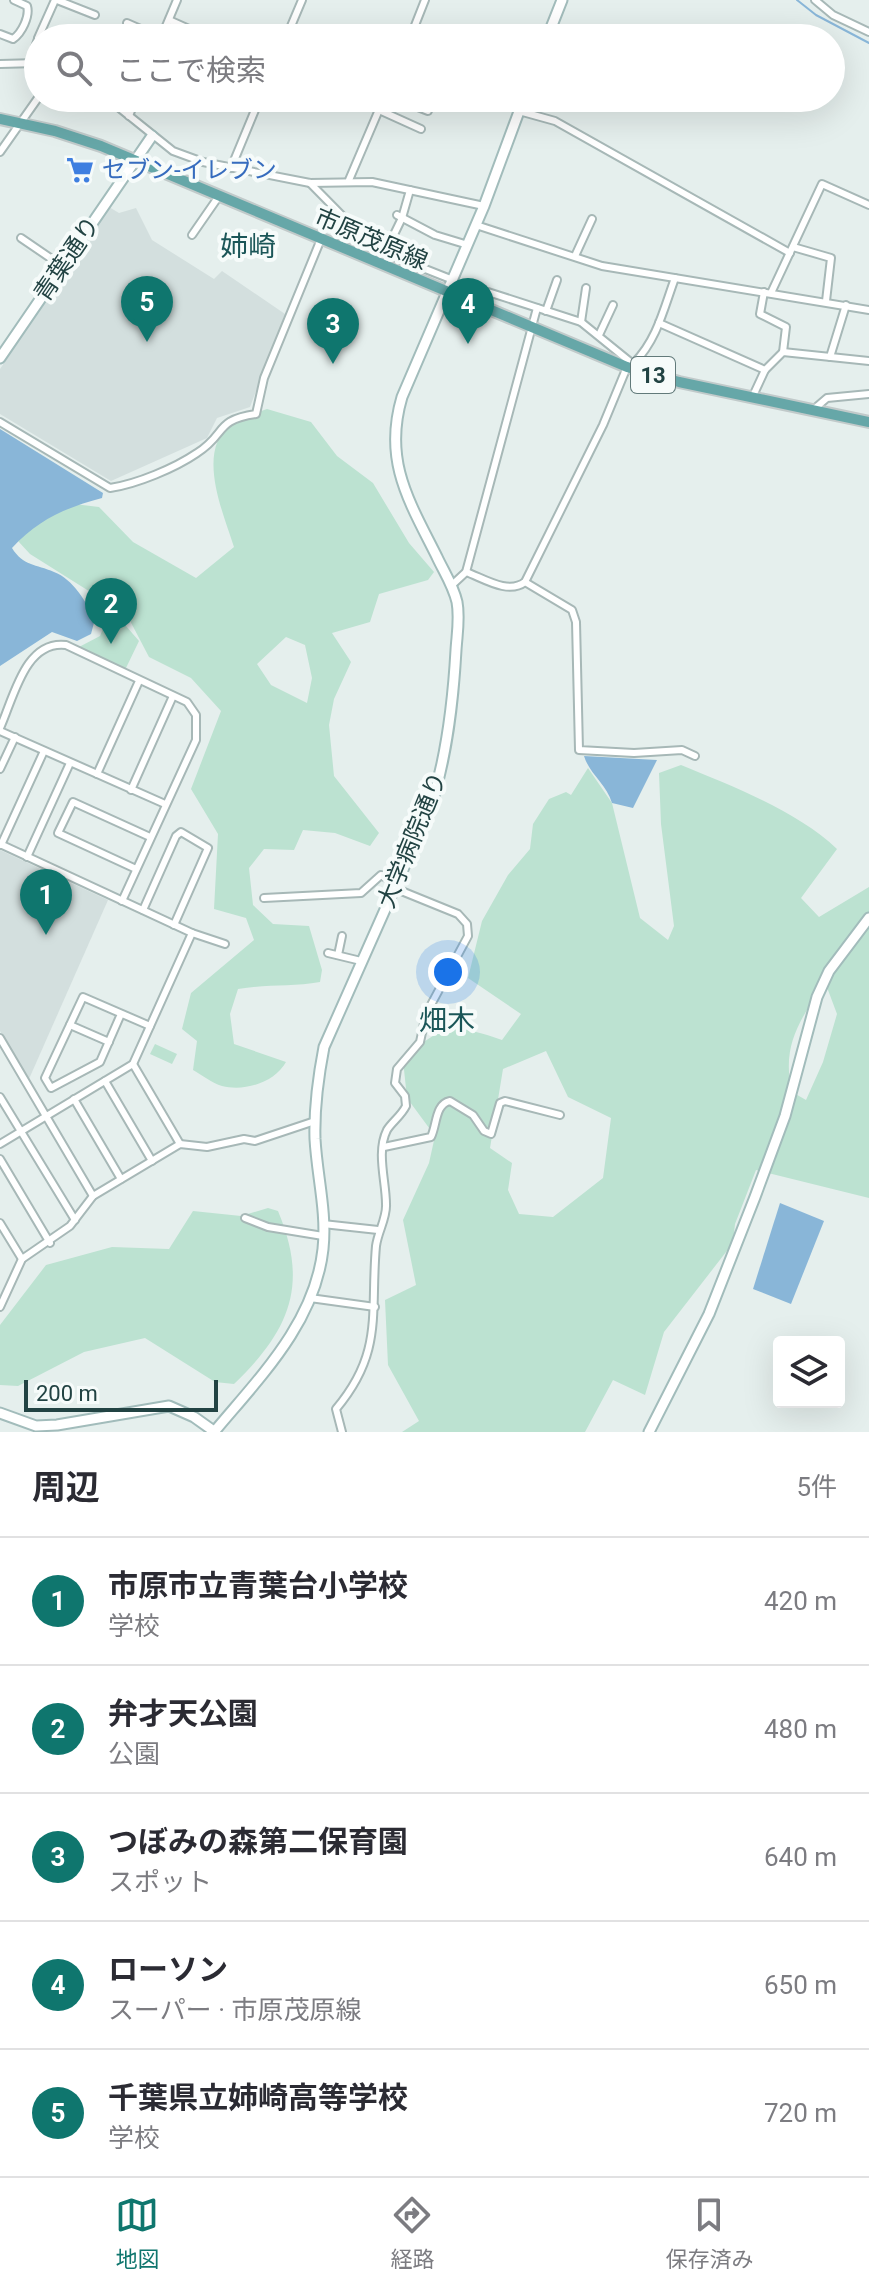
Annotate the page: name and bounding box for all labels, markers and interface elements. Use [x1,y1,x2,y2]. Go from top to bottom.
search box [24,24,845,112]
icon: search [52,46,96,90]
text: ここで検索 [116,53,266,88]
supermarket icon: セブン-イレブン [65,155,95,185]
place label: セブン-イレブン [102,156,277,184]
street label: 市原茂原線 [310,203,432,275]
street label: 青葉通り [29,211,105,307]
district label: 姉崎 [220,230,276,263]
pin: 5 [121,276,173,342]
pin: 4 [442,278,494,344]
pin: 3 [307,298,359,364]
road number: 13 [631,357,675,393]
pin: 2 [85,578,137,644]
street label: 大学病院通り [372,768,452,912]
pin: 1 [20,869,72,935]
your location [428,952,468,992]
district label: 畑木 [419,1004,475,1037]
map controls [773,1336,845,1408]
button: layers [773,1336,845,1408]
scale bar [24,1376,218,1412]
text: 200 m [36,1381,98,1406]
text: 周辺 [32,1467,100,1507]
text: 5件 [796,1472,837,1502]
text: 市原市立青葉台小学校 [108,1568,408,1603]
text: 1 [51,1586,65,1616]
text: 420 m [764,1586,837,1616]
text: 学校 [108,1611,160,1641]
text: 弁才天公園 [108,1696,258,1731]
text: 2 [51,1714,65,1744]
text: 480 m [764,1714,837,1744]
text: 公園 [108,1739,160,1769]
text: つぼみの森第二保育園 [108,1824,408,1859]
text: 3 [51,1842,65,1872]
text: 640 m [764,1842,837,1872]
text: スポット [108,1867,212,1897]
text: ローソン [108,1952,228,1987]
text: 4 [51,1970,65,2000]
text: 650 m [764,1970,837,2000]
text: スーパー · 市原茂原線 [108,1995,361,2025]
text: 千葉県立姉崎高等学校 [108,2080,408,2115]
text: 5 [51,2098,65,2128]
text: 720 m [764,2098,837,2128]
text: 学校 [108,2123,160,2153]
tab: 地図 [115,2193,160,2273]
tab: 経路 [390,2193,435,2273]
tab: 保存済み [665,2193,754,2273]

